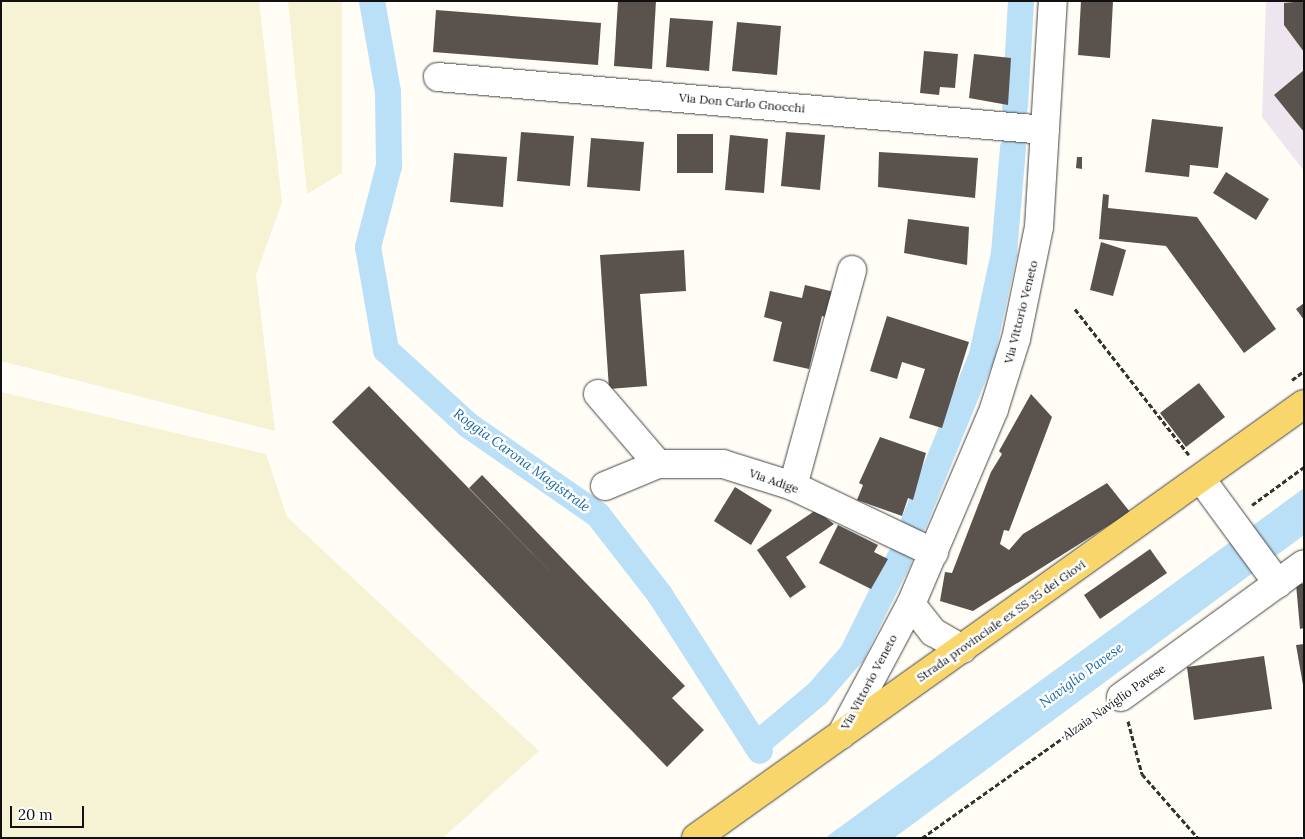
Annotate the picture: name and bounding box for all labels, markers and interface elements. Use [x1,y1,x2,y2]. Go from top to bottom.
street label: Via Don Carlo Gnocchi [678,90,806,116]
street label: Via Vittorio Veneto [1001,259,1041,365]
water label: Roggia Carona Magistrale [450,405,594,515]
street label: Via Adige [747,466,801,496]
street label: Strada provinciale ex SS 35 dei Giovi [914,557,1088,685]
street label: Via Vittorio Veneto [838,632,900,732]
water label: Naviglio Pavese [1036,639,1126,711]
street label: Alzaia Naviglio Pavese [1060,661,1168,743]
scale bar [12,796,86,828]
text: 20 m [18,805,53,824]

